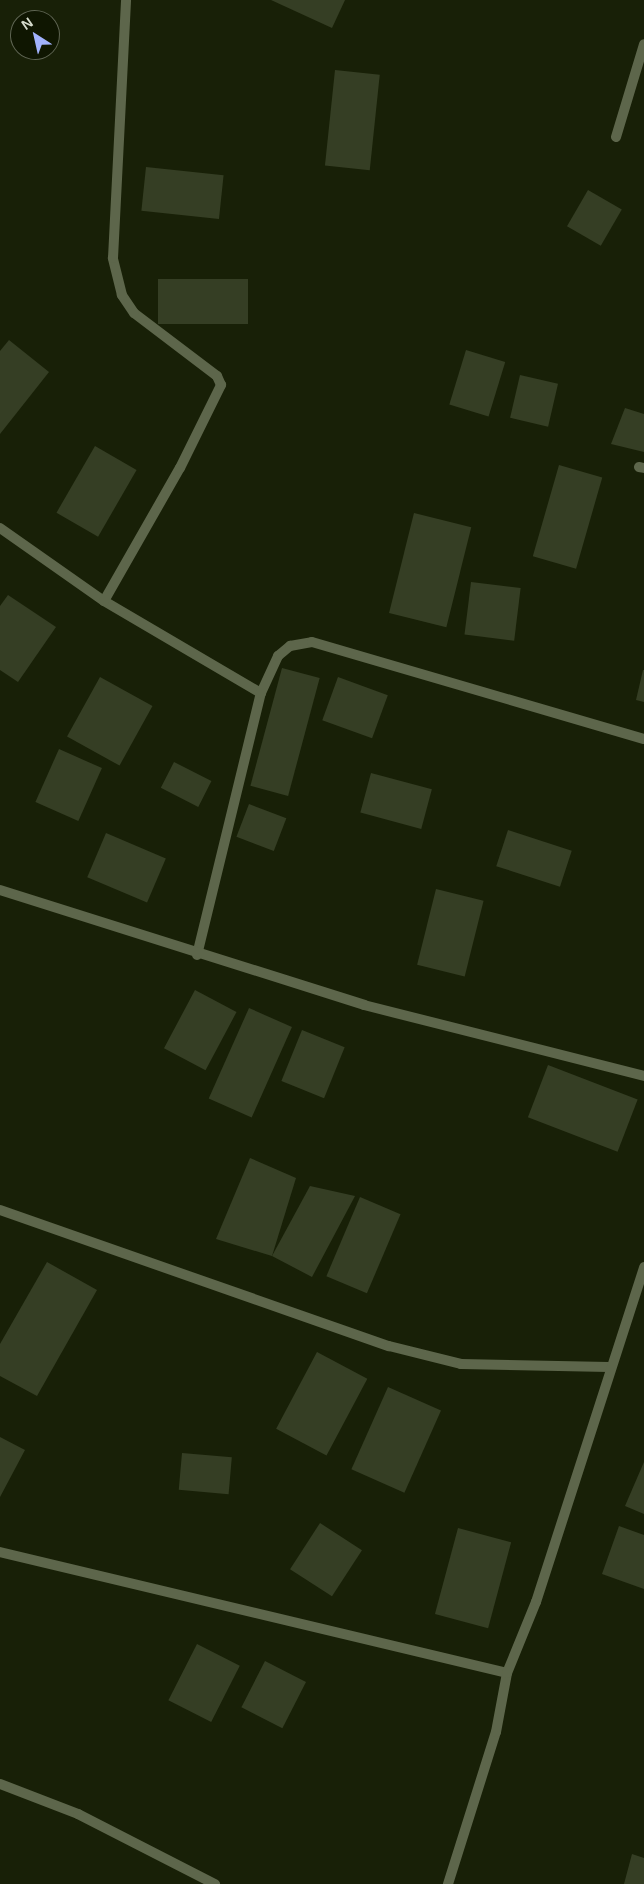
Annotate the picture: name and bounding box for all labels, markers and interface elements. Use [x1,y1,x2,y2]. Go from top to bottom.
north arrow [10,10,60,60]
text: N [18,14,36,33]

